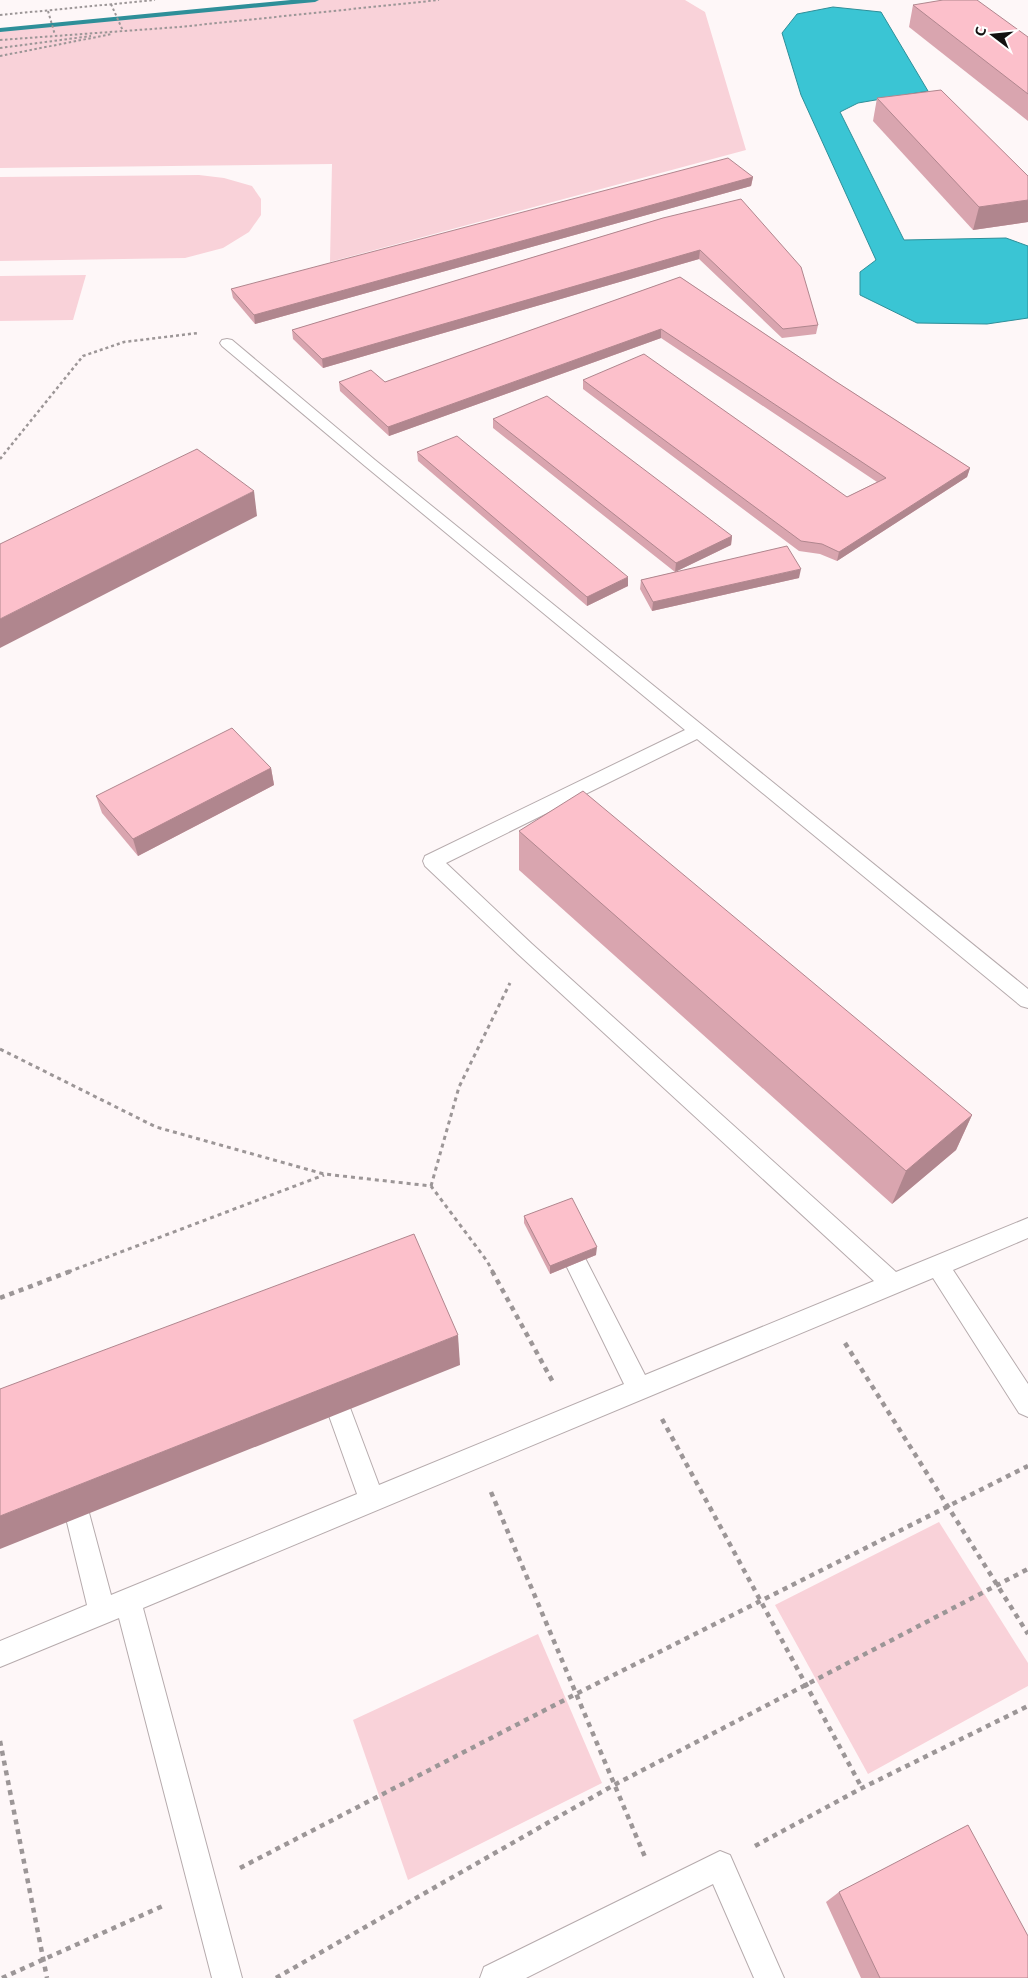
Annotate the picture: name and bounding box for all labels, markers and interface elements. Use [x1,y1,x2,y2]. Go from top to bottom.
north arrow [968,10,1018,60]
text: С [970,24,990,38]

